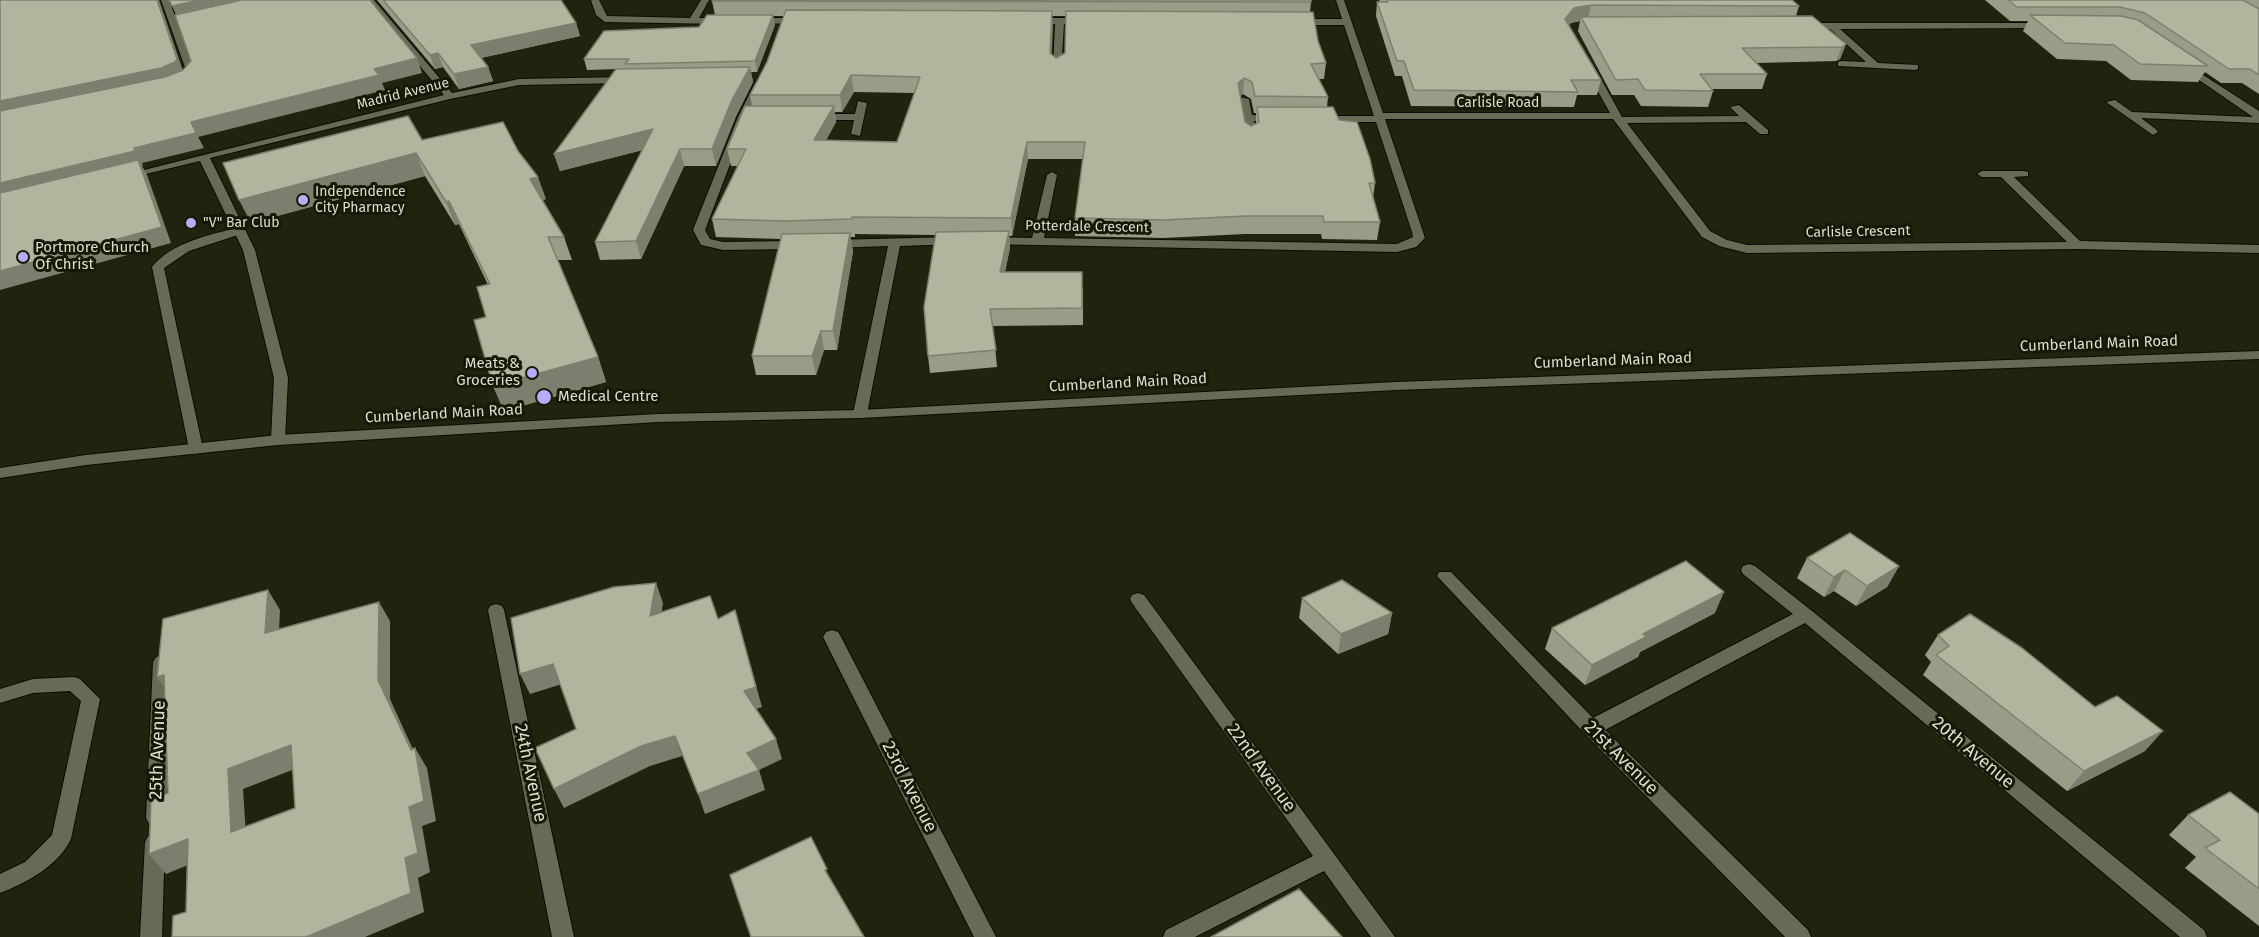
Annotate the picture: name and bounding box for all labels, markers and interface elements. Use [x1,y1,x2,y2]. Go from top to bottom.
street label: Madrid Avenue [355,74,451,114]
street label: Carlisle Road [1457,95,1539,111]
place label: Independence City Pharmacy [315,184,406,216]
marker: Independence City Pharmacy [296,193,310,207]
place label: "V" Bar Club [203,215,279,231]
marker: "V" Bar Club [184,216,198,230]
street label: Potterdale Crescent [1025,218,1149,236]
street label: Carlisle Crescent [1805,223,1911,241]
place label: Portmore Church Of Christ [35,239,149,274]
marker: Portmore Church Of Christ [16,250,30,264]
street label: Cumberland Main Road [2020,332,2178,356]
street label: Cumberland Main Road [1534,349,1692,373]
place label: Meats & Groceries [456,355,520,390]
marker: Meats & Groceries [525,366,539,380]
street label: Cumberland Main Road [1049,370,1207,396]
marker: Medical Centre [535,388,553,406]
place label: Medical Centre [558,388,658,406]
street label: Cumberland Main Road [365,401,523,427]
street label: 25th Avenue [145,700,171,800]
street label: 20th Avenue [1928,712,2018,794]
street label: 21st Avenue [1580,717,1662,799]
street label: 22nd Avenue [1222,720,1300,816]
street label: 24th Avenue [509,722,551,824]
street label: 23rd Avenue [877,738,941,836]

